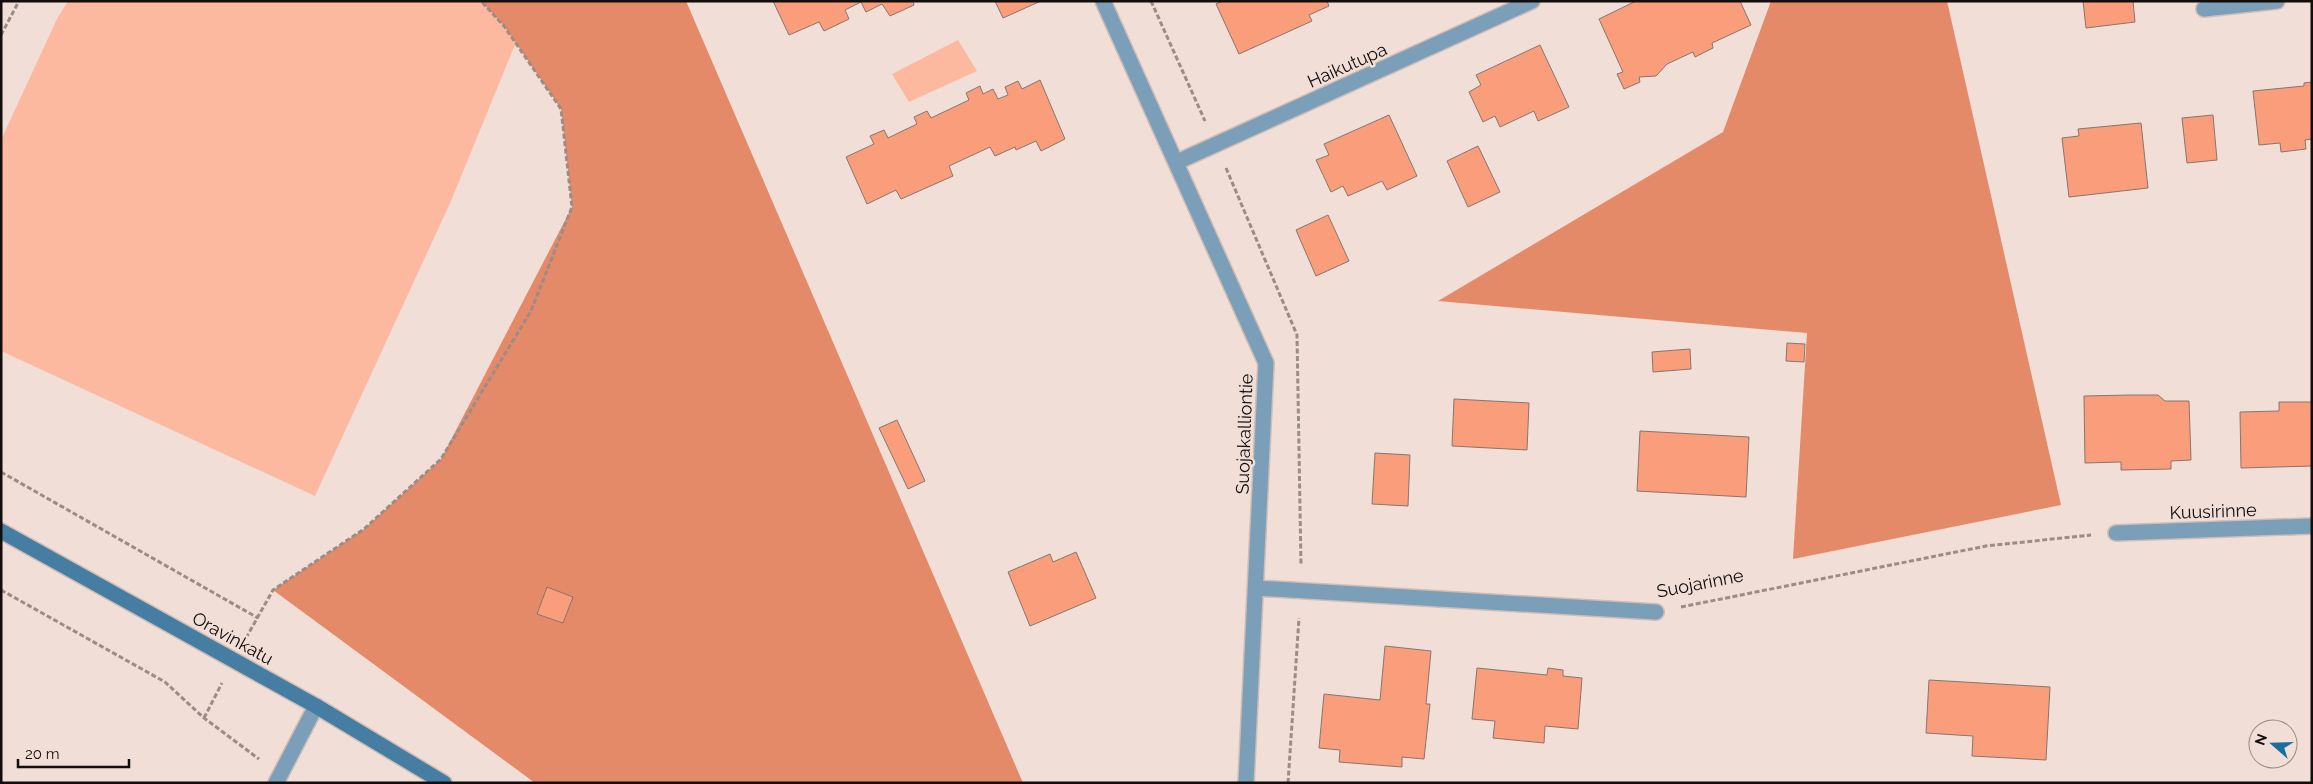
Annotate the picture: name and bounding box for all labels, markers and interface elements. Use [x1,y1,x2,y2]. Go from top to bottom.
street label: Haikutupa [1304,38,1390,92]
street label: Suojakalliontie [1231,373,1257,495]
street label: Kuusirinne [2169,499,2257,523]
street label: Suojarinne [1655,564,1746,602]
street label: Oravinkatu [189,607,277,669]
north arrow [2248,719,2298,769]
text: N [2251,732,2270,747]
scale bar [18,736,129,768]
text: 20 m [25,745,60,763]

